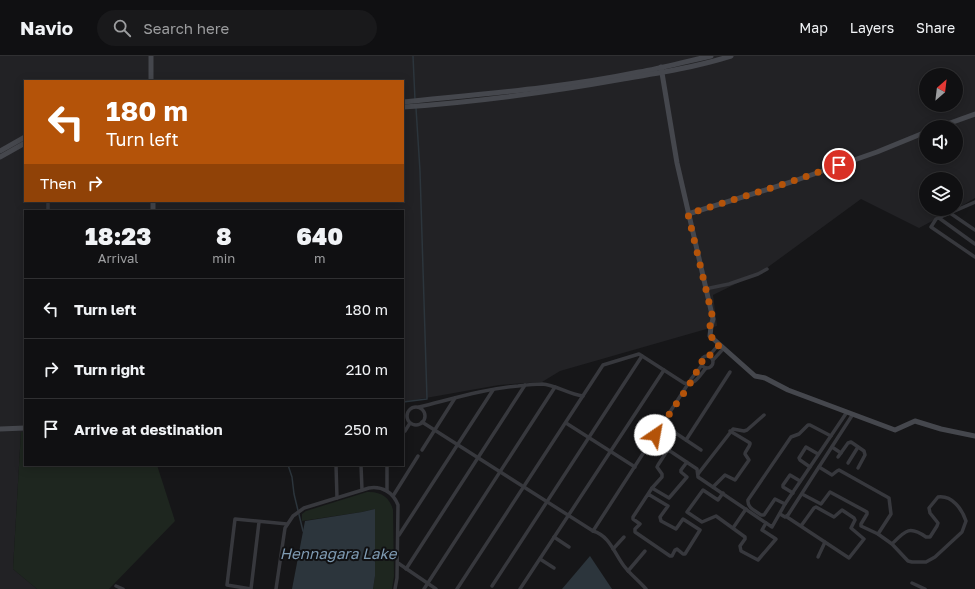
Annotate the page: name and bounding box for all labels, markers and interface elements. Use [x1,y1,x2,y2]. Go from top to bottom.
search box [97,10,377,46]
text: Navio [20,16,73,39]
icon: search [111,17,133,39]
text: Search here [143,19,229,37]
text: Map [799,19,828,36]
text: Layers [850,19,894,36]
text: Share [916,19,955,36]
north arrow [919,68,963,112]
map controls [919,68,963,216]
text: 180 m [106,94,188,127]
icon: left [40,96,92,148]
button: sound [919,120,963,164]
text: Turn left [106,128,179,150]
pin [822,148,856,182]
icon: arrive [828,154,850,176]
icon: right [84,172,106,194]
button: layers [919,172,963,216]
text: Then [40,174,76,192]
text: 18:23 [85,221,151,250]
text: 8 [216,221,232,250]
text: 640 [296,221,343,250]
text: Arrival [98,250,139,266]
text: min [212,250,235,266]
text: m [314,250,325,266]
icon: left [40,298,62,320]
text: Turn left [74,300,136,318]
text: 180 m [345,300,388,318]
icon: right [40,358,62,380]
text: Turn right [74,360,145,378]
text: 210 m [346,360,388,378]
position arrow [634,414,676,456]
icon: arrive [40,418,62,440]
text: Arrive at destination [74,420,223,438]
text: 250 m [344,420,388,438]
water label: Hennagara Lake [280,544,398,563]

